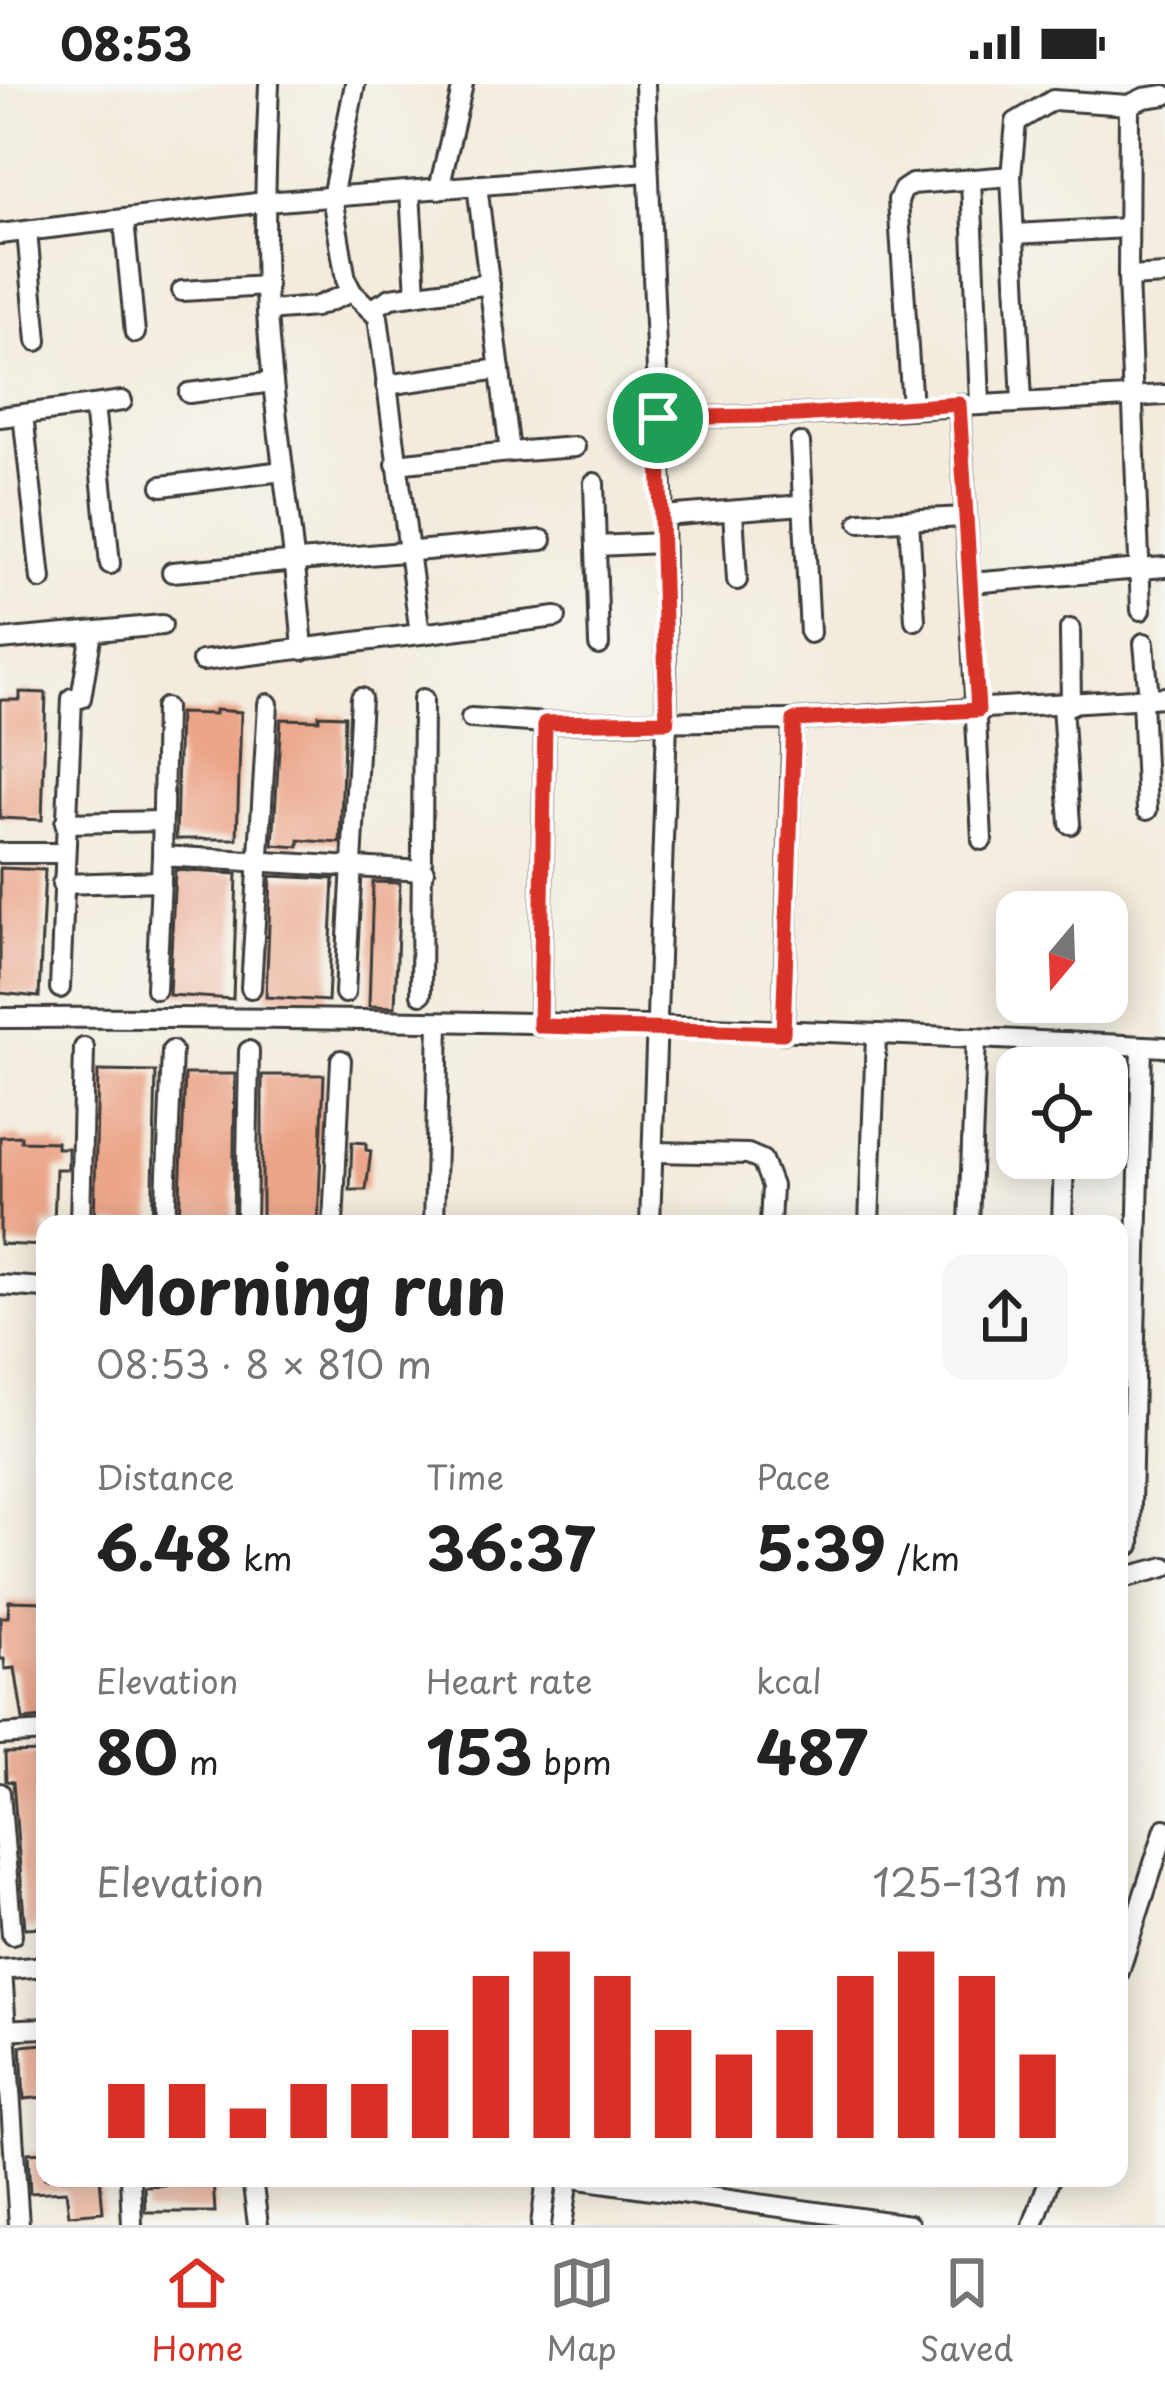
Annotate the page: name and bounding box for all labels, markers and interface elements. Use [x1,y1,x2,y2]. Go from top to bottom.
text: 08:53 [60,8,192,76]
pin [607,367,709,469]
icon: arrive [625,385,691,451]
north arrow [996,891,1128,1023]
map controls [996,891,1128,1179]
button: locate [996,1047,1128,1179]
text: Morning run [96,1238,506,1337]
button: share [942,1254,1068,1380]
text: 08:53 · 8 × 810 m [96,1333,432,1392]
text: Distance [96,1451,234,1501]
text: Time [426,1451,504,1501]
text: Pace [756,1451,830,1501]
text: 6.48 [96,1501,232,1591]
text: 36:37 [426,1501,595,1591]
text: 5:39 [756,1501,886,1591]
text: km [232,1532,293,1582]
text: /km [886,1532,960,1582]
text: Elevation [96,1655,238,1705]
text: Heart rate [426,1655,593,1705]
text: kcal [756,1655,822,1705]
text: 80 [96,1705,178,1795]
text: 153 [426,1705,533,1795]
text: 487 [756,1705,867,1795]
text: m [178,1736,219,1786]
text: bpm [533,1736,612,1786]
text: Elevation [96,1851,264,1910]
text: 125–131 m [873,1851,1068,1910]
tab: Home [152,2250,243,2372]
tab: Map [546,2250,617,2372]
tab: Saved [920,2250,1013,2372]

